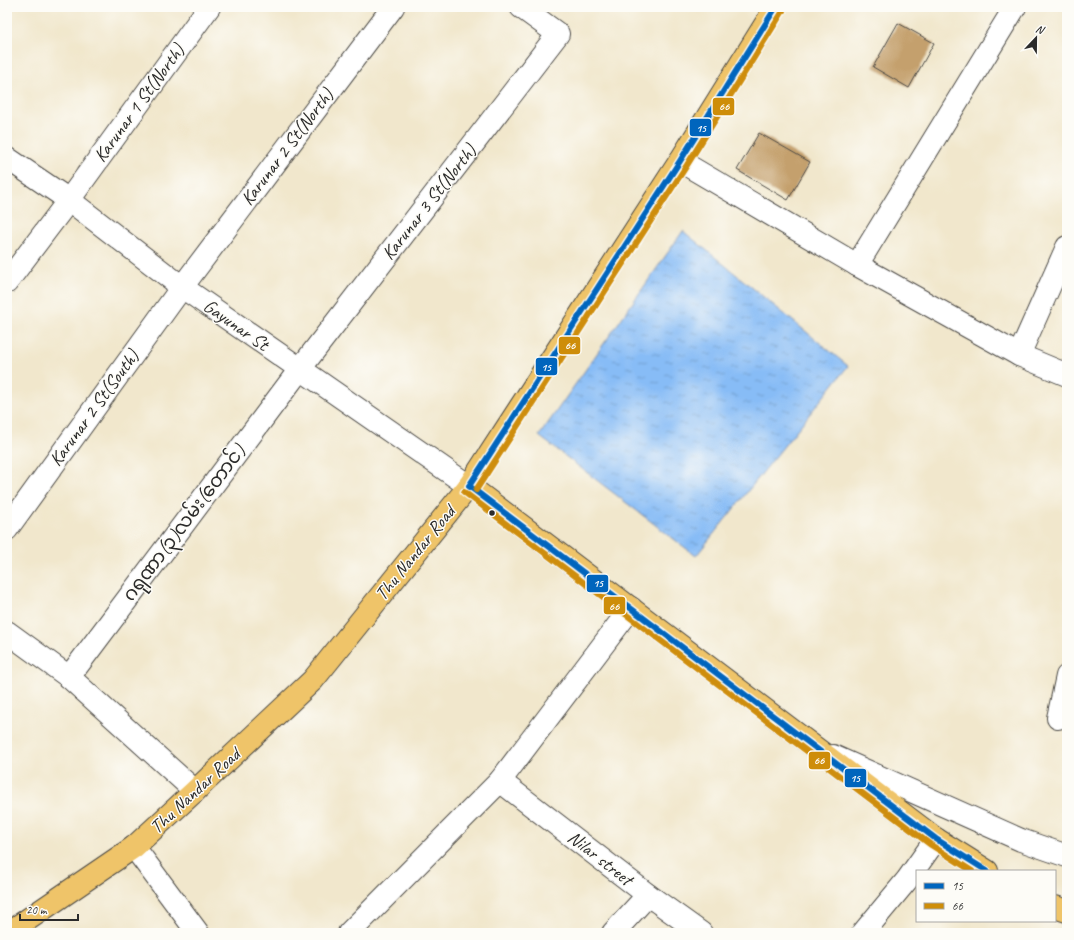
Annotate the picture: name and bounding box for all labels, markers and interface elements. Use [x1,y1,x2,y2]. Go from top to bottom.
north arrow [1016,18,1056,58]
text: N [1034,21,1048,37]
street label: Karunar 1 St(North) [88,38,191,167]
street label: Karunar 2 St(North) [235,82,340,210]
line badge: 66 [712,97,735,116]
text: 66 [719,99,730,113]
line badge: 15 [689,118,712,137]
text: 15 [696,121,707,135]
street label: Karunar 3 St(North) [376,138,483,265]
street label: Gayunar St [199,294,275,357]
line badge: 66 [558,336,581,355]
text: 66 [565,338,576,352]
street label: Karunar 2 St(South) [44,344,145,471]
line badge: 15 [535,357,558,376]
text: 15 [541,360,552,374]
street label: ဂရုဏာ(၃)လမ်း(တောင်) [115,437,255,608]
street label: Thu Nandar Road [370,498,463,605]
unlabelled marker [487,508,497,518]
line badge: 15 [586,574,609,593]
text: 15 [593,576,604,590]
line badge: 66 [603,596,626,615]
text: 66 [609,599,620,613]
street label: Thu Nandar Road [145,741,248,839]
line badge: 66 [808,751,831,770]
text: 66 [814,753,825,767]
line badge: 15 [844,768,867,788]
text: 15 [850,771,861,785]
street label: Nilar street [563,825,639,892]
legend [916,870,1056,922]
text: 15 [952,878,963,894]
scale bar [20,896,78,922]
text: 66 [952,898,963,914]
text: 20 m [26,902,48,918]

